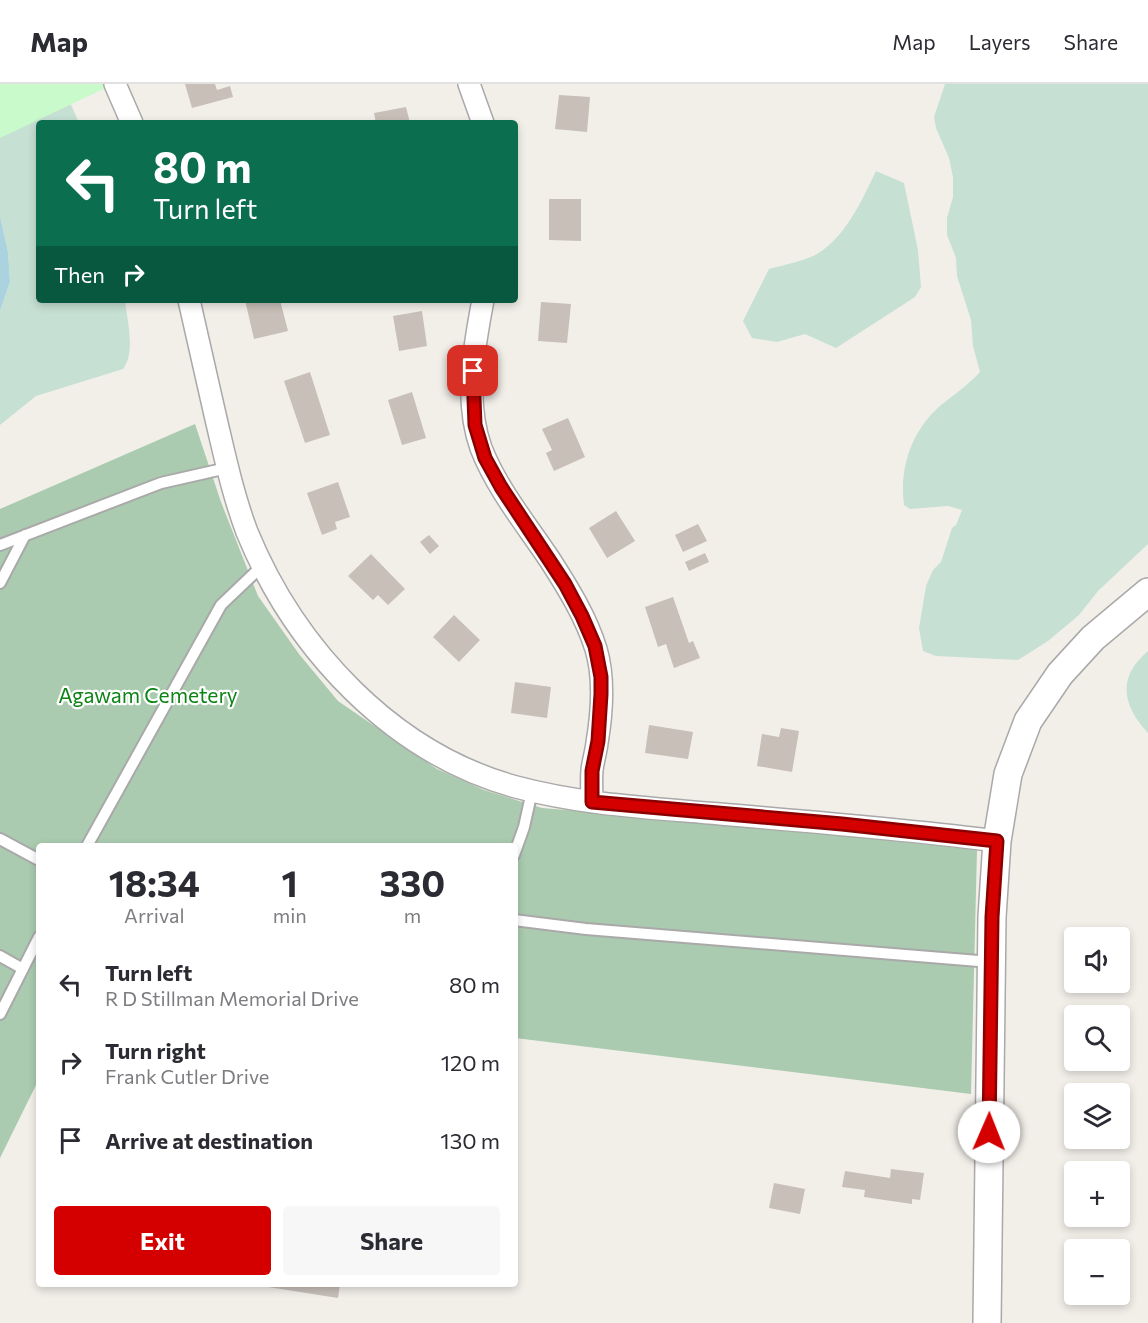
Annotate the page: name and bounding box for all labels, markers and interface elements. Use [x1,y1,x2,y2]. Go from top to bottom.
text: Map [30,24,88,58]
text: Map [892,29,936,54]
text: Layers [969,29,1031,54]
text: Share [1064,29,1118,54]
text: 80 m [153,140,252,192]
icon: left [54,144,132,222]
text: Turn left [153,192,257,225]
icon: right [117,258,150,291]
text: Then [54,261,105,288]
pin [447,345,498,396]
icon: arrive [456,354,489,387]
park label: Agawam Cemetery [58,682,238,707]
text: 18:34 [109,860,200,904]
text: 1 [282,860,298,904]
text: 330 [380,860,445,904]
text: Arrival [124,903,185,927]
text: min [273,903,307,927]
text: m [404,903,421,927]
map controls [1064,927,1130,1305]
button: sound [1064,927,1130,993]
text: Turn left [105,959,192,986]
icon: left [54,968,87,1001]
text: 80 m [449,971,500,998]
text: R D Stillman Memorial Drive [105,986,359,1010]
button: search [1064,1005,1130,1071]
text: Turn right [105,1037,206,1064]
icon: right [54,1046,87,1079]
text: 120 m [441,1049,500,1076]
text: Frank Cutler Drive [105,1064,269,1088]
button: layers [1064,1083,1130,1149]
position arrow [957,1100,1021,1164]
icon: arrive [54,1124,87,1157]
text: Arrive at destination [105,1127,313,1154]
text: 130 m [440,1127,500,1154]
button: + [1064,1161,1130,1227]
button: Exit [54,1206,271,1275]
button: Share [283,1206,500,1275]
button: − [1064,1239,1130,1305]

